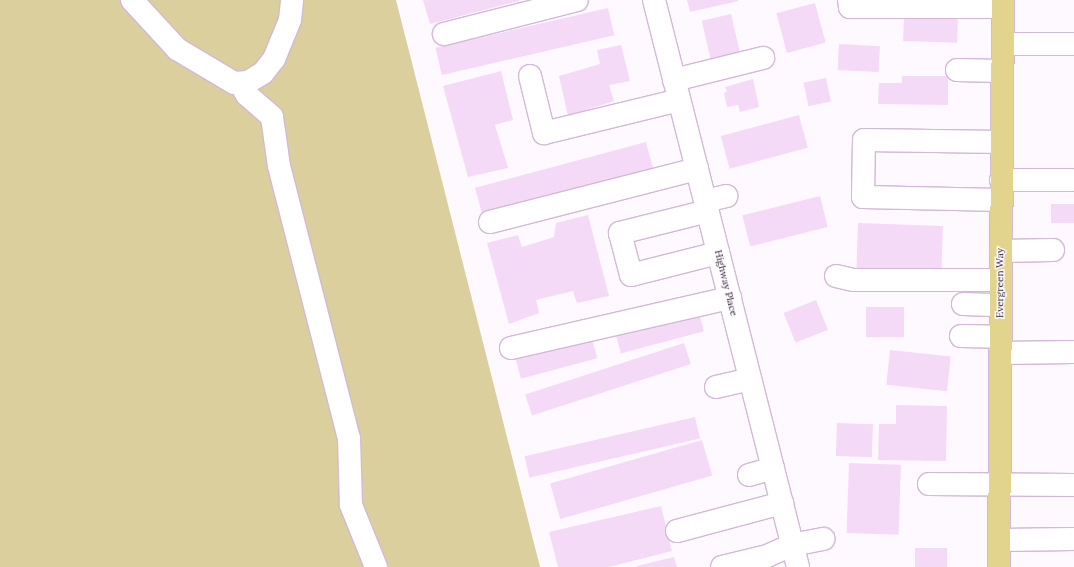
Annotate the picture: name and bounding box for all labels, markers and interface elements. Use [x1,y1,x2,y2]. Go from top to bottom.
street label: Evergreen Way [994,248,1006,318]
street label: Highway Place [712,249,740,317]

